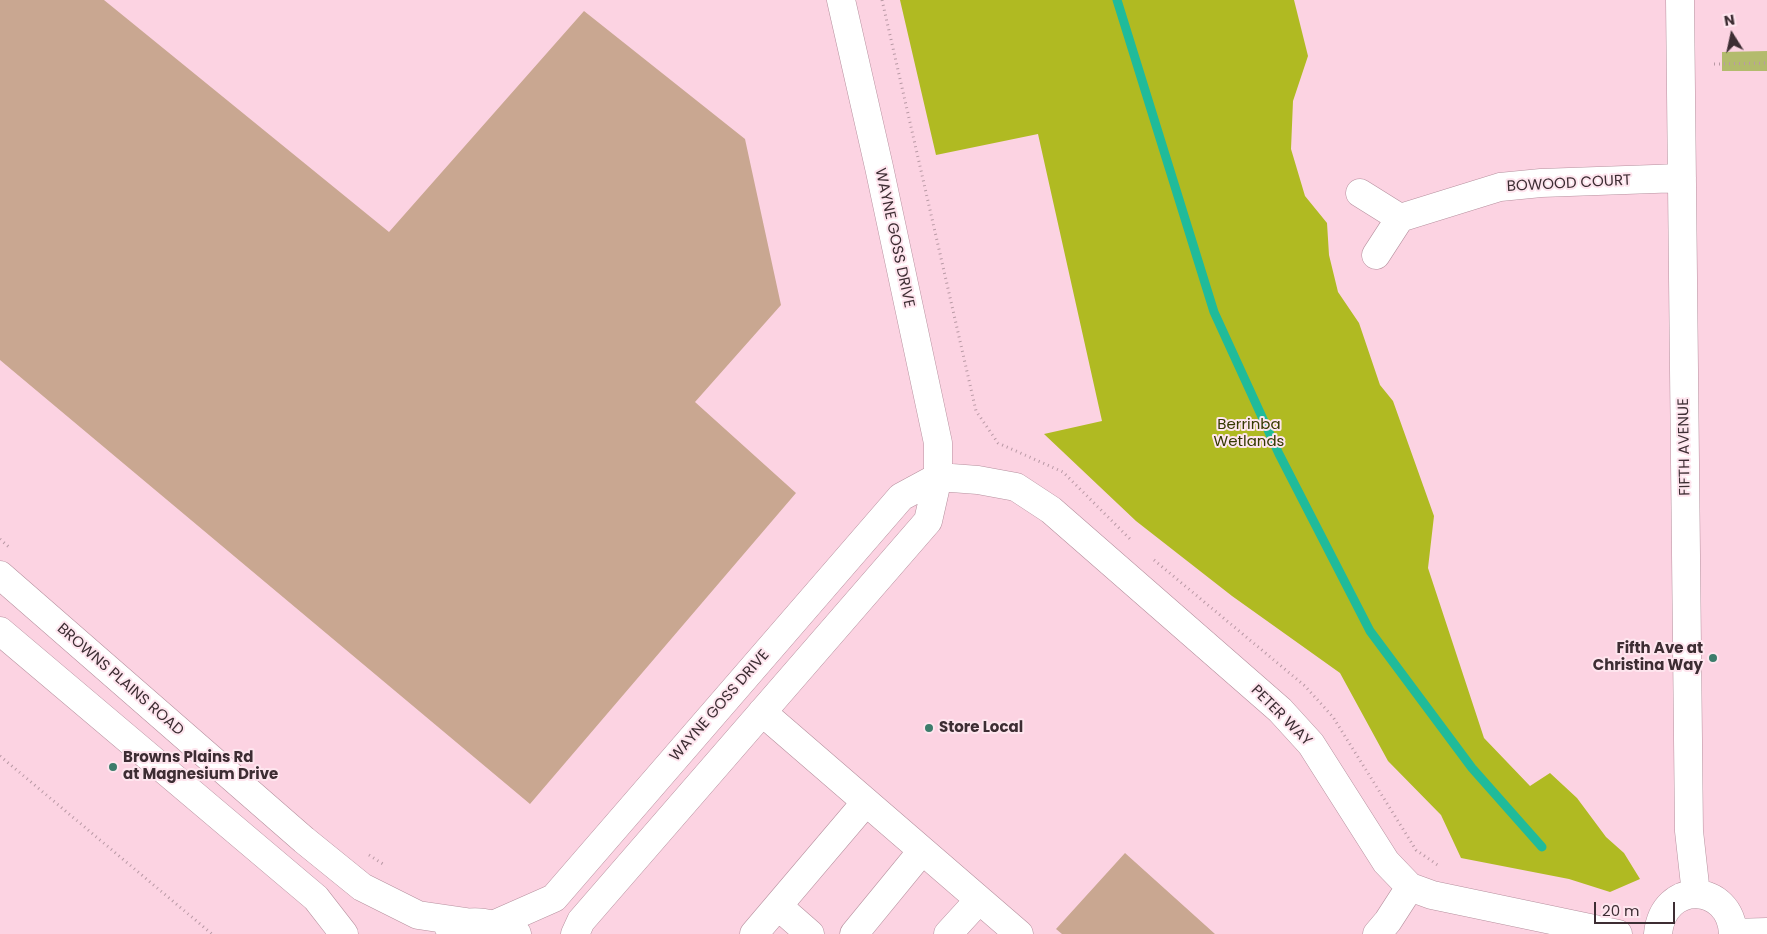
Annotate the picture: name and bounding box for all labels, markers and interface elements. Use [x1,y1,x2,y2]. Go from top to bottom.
text: N [1722,9,1736,31]
north arrow [1707,10,1757,60]
street label: WAYNE GOSS DRIVE [870,167,918,309]
street label: BOWOOD COURT [1506,172,1632,196]
street label: FIFTH AVENUE [1675,398,1695,496]
park label: Berrinba Wetlands [1214,416,1284,451]
street label: BROWNS PLAINS ROAD [53,620,187,740]
place label: Fifth Ave at Christina Way [1593,640,1703,675]
street label: WAYNE GOSS DRIVE [667,646,773,766]
marker: Fifth Ave at Christina Way [1707,652,1719,664]
street label: PETER WAY [1247,682,1315,750]
place label: Store Local [939,719,1023,737]
marker: Store Local [923,722,935,734]
place label: Browns Plains Rd at Magnesium Drive [123,749,278,784]
marker: Browns Plains Rd at Magnesium Drive [107,761,119,773]
scale bar [1597,892,1678,924]
text: 20 m [1602,900,1640,921]

